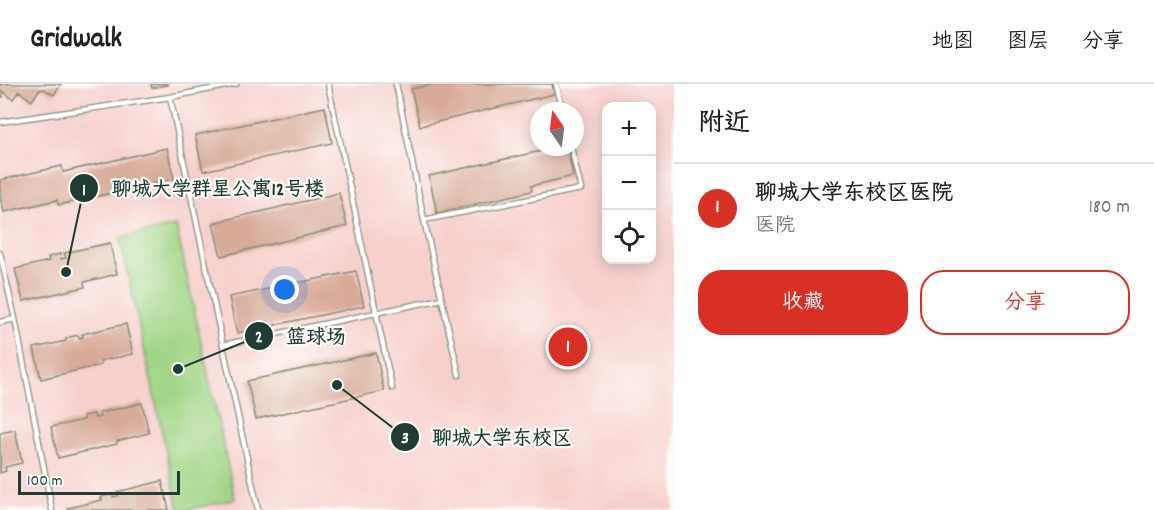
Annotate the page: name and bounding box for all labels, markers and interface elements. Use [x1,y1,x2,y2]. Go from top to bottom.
text: Gridwalk [30,21,122,61]
text: 地图 [932,28,974,58]
text: 图层 [1007,28,1049,58]
text: 分享 [1082,28,1124,58]
north arrow [530,102,584,156]
map controls [602,102,656,264]
button: + [602,102,656,156]
text: 附近 [698,106,750,143]
button: − [602,156,656,210]
callout: 聊城大学群星公寓12号楼 [69,169,336,207]
text: 聊城大学群星公寓12号楼 [111,177,325,205]
text: 1 [82,179,86,204]
text: 聊城大学东校区医院 [755,179,953,210]
text: 1 [715,194,720,222]
text: 180 m [1088,194,1130,222]
button: locate [602,210,656,264]
text: 医院 [755,213,795,241]
button: 收藏 [698,270,908,335]
button: 分享 [920,270,1130,335]
your location [270,275,299,304]
callout: 篮球场 [244,317,358,355]
pin: 1 [548,324,588,370]
text: 篮球场 [286,325,346,353]
text: 2 [255,326,263,351]
callout: 聊城大学东校区 [390,418,584,456]
text: 聊城大学东校区 [432,426,572,454]
text: 3 [401,427,409,452]
scale bar [18,468,180,496]
text: 100 m [27,470,63,493]

